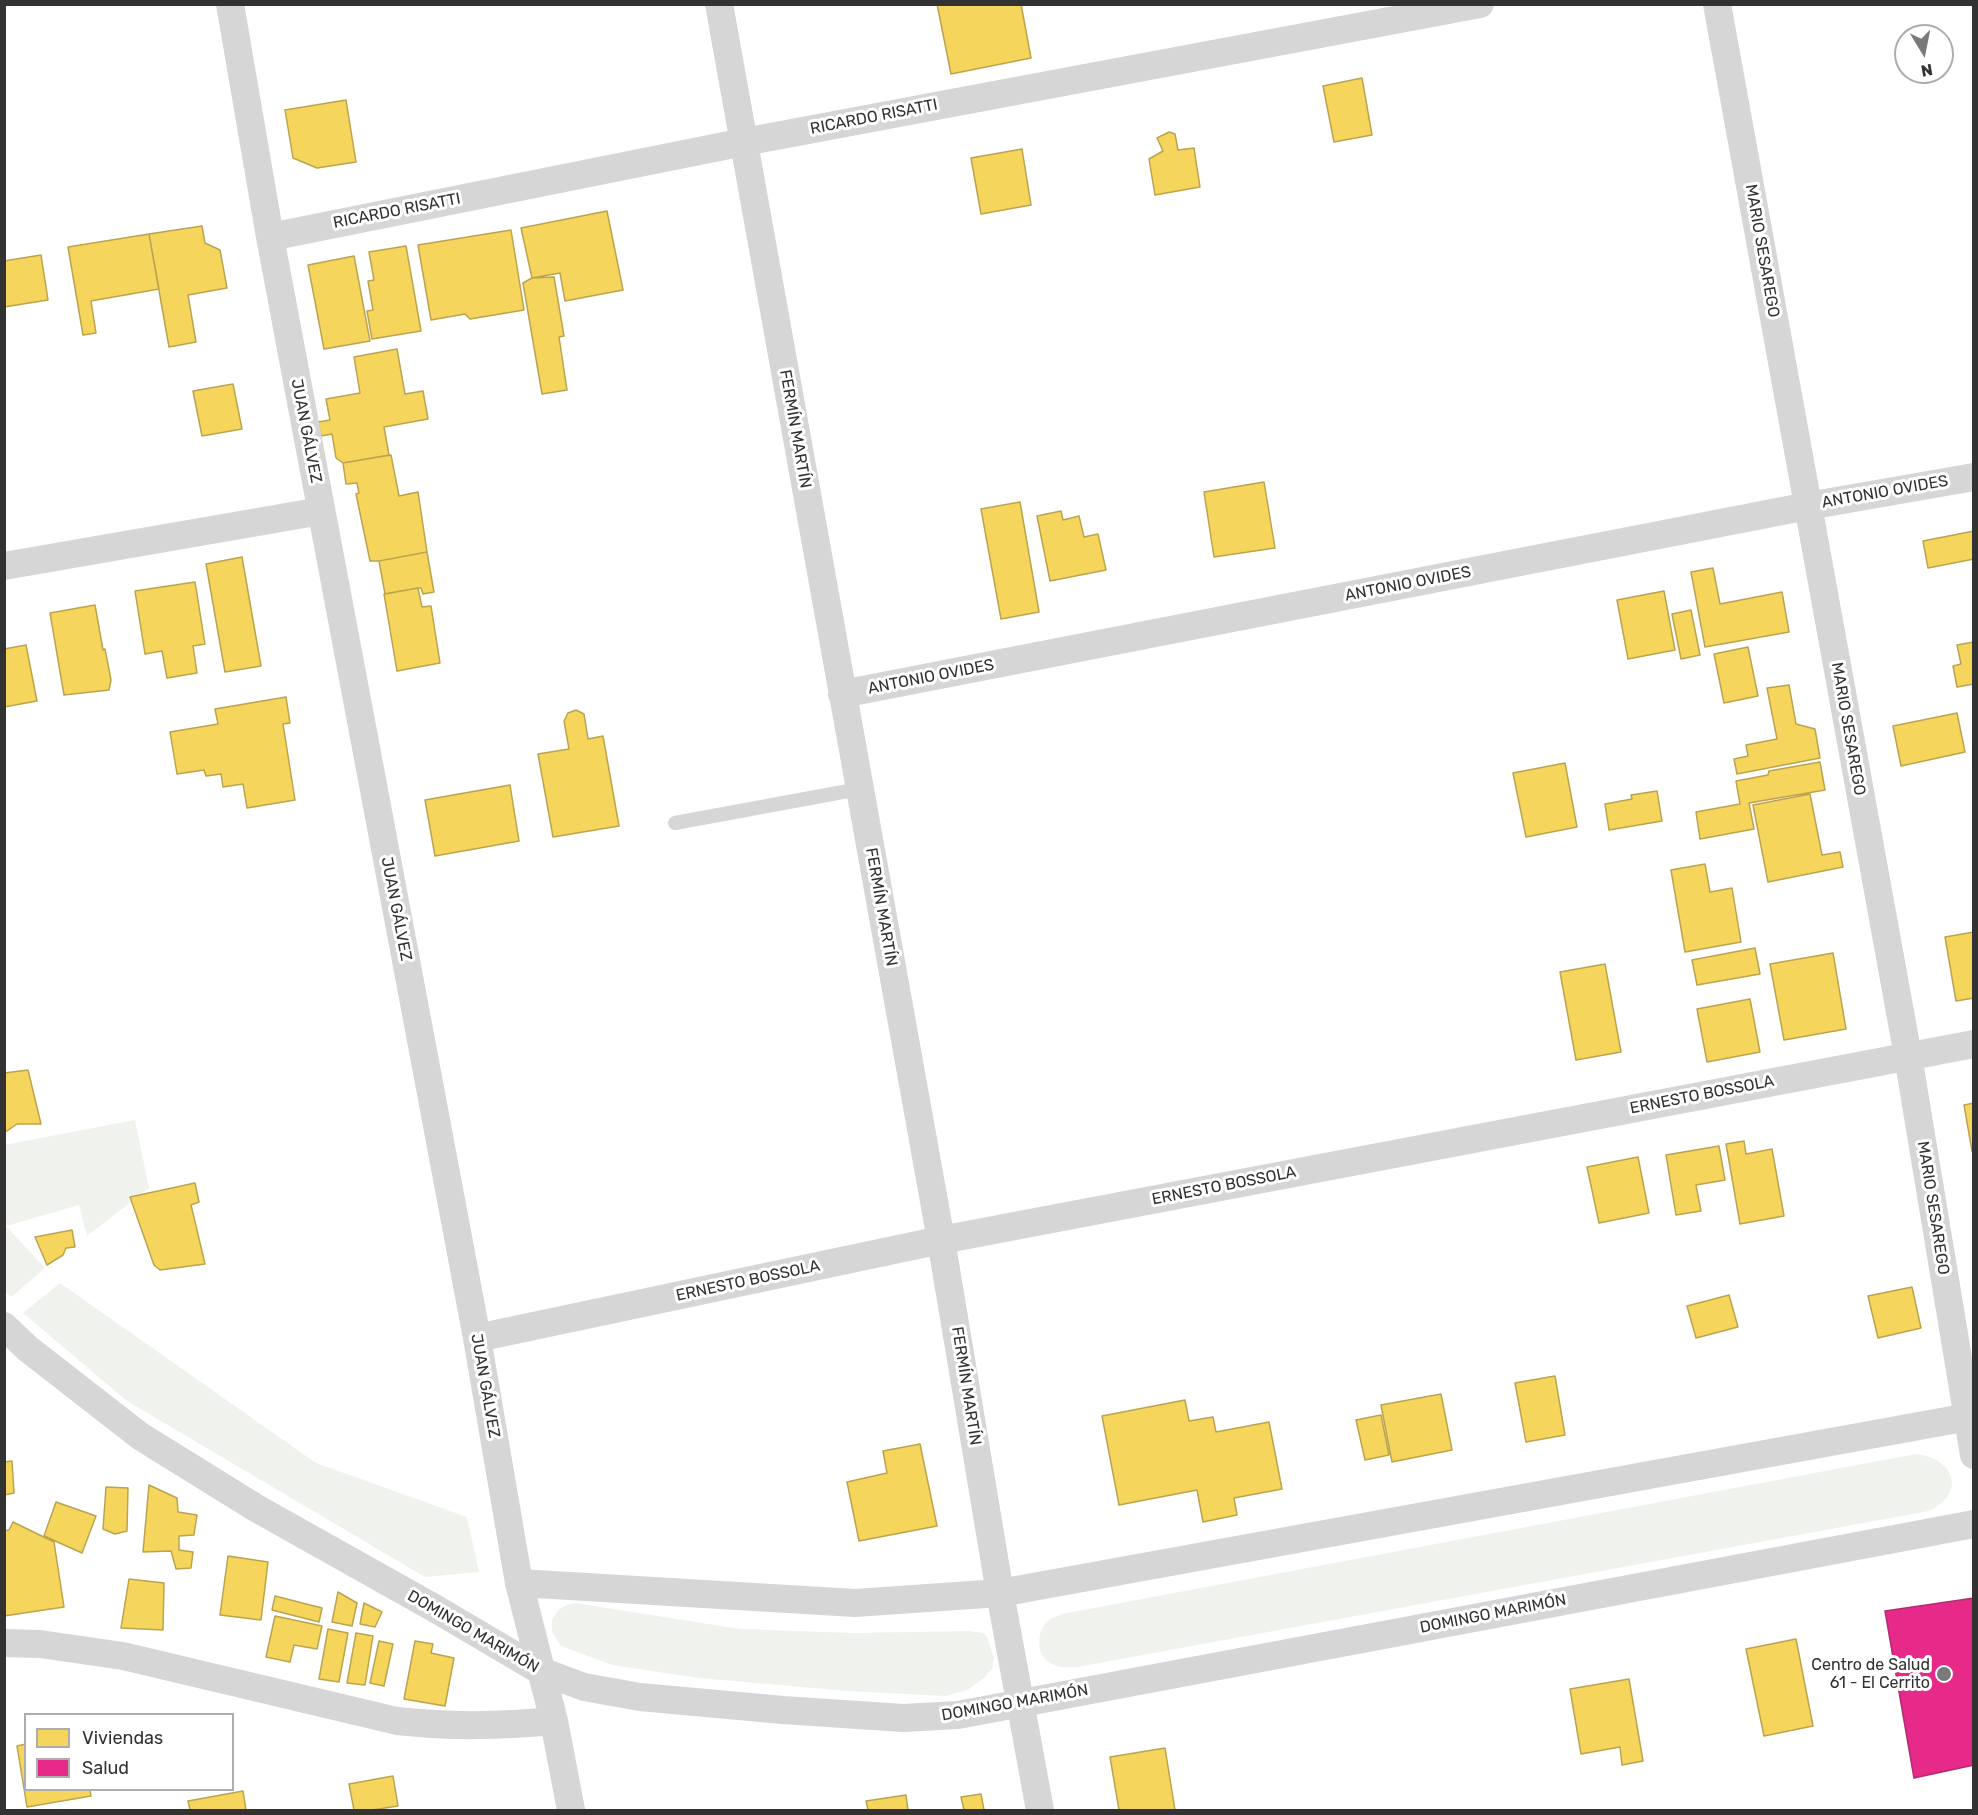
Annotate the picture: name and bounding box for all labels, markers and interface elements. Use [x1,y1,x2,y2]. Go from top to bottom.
north arrow [1894,24,1954,84]
text: N [1920,60,1934,81]
street label: RICARDO RISATTI [809,95,939,139]
street label: MARIO SESAREGO [1741,183,1783,319]
street label: RICARDO RISATTI [332,189,462,233]
street label: FERMÍN MARTÍN [775,368,815,490]
street label: JUAN GÁLVEZ [287,377,325,485]
street label: ANTONIO OVIDES [1820,471,1950,513]
street label: ANTONIO OVIDES [1343,562,1473,606]
street label: ANTONIO OVIDES [866,655,996,699]
street label: MARIO SESAREGO [1827,661,1869,797]
street label: FERMÍN MARTÍN [861,846,901,968]
street label: JUAN GÁLVEZ [377,855,415,963]
street label: ERNESTO BOSSOLA [1628,1072,1776,1118]
street label: MARIO SESAREGO [1913,1140,1953,1276]
street label: ERNESTO BOSSOLA [1150,1163,1298,1209]
street label: ERNESTO BOSSOLA [674,1256,822,1306]
street label: FERMÍN MARTÍN [947,1325,985,1447]
street label: JUAN GÁLVEZ [466,1332,504,1440]
street label: DOMINGO MARIMÓN [404,1587,542,1677]
street label: DOMINGO MARIMÓN [1418,1590,1568,1638]
place label: Centro de Salud 61 - El Cerrito [1811,1655,1930,1693]
marker: Centro de Salud 61 - El Cerrito [1935,1665,1953,1683]
street label: DOMINGO MARIMÓN [940,1681,1090,1725]
legend [24,1713,234,1791]
text: Viviendas [82,1727,163,1749]
text: Salud [82,1757,129,1779]

